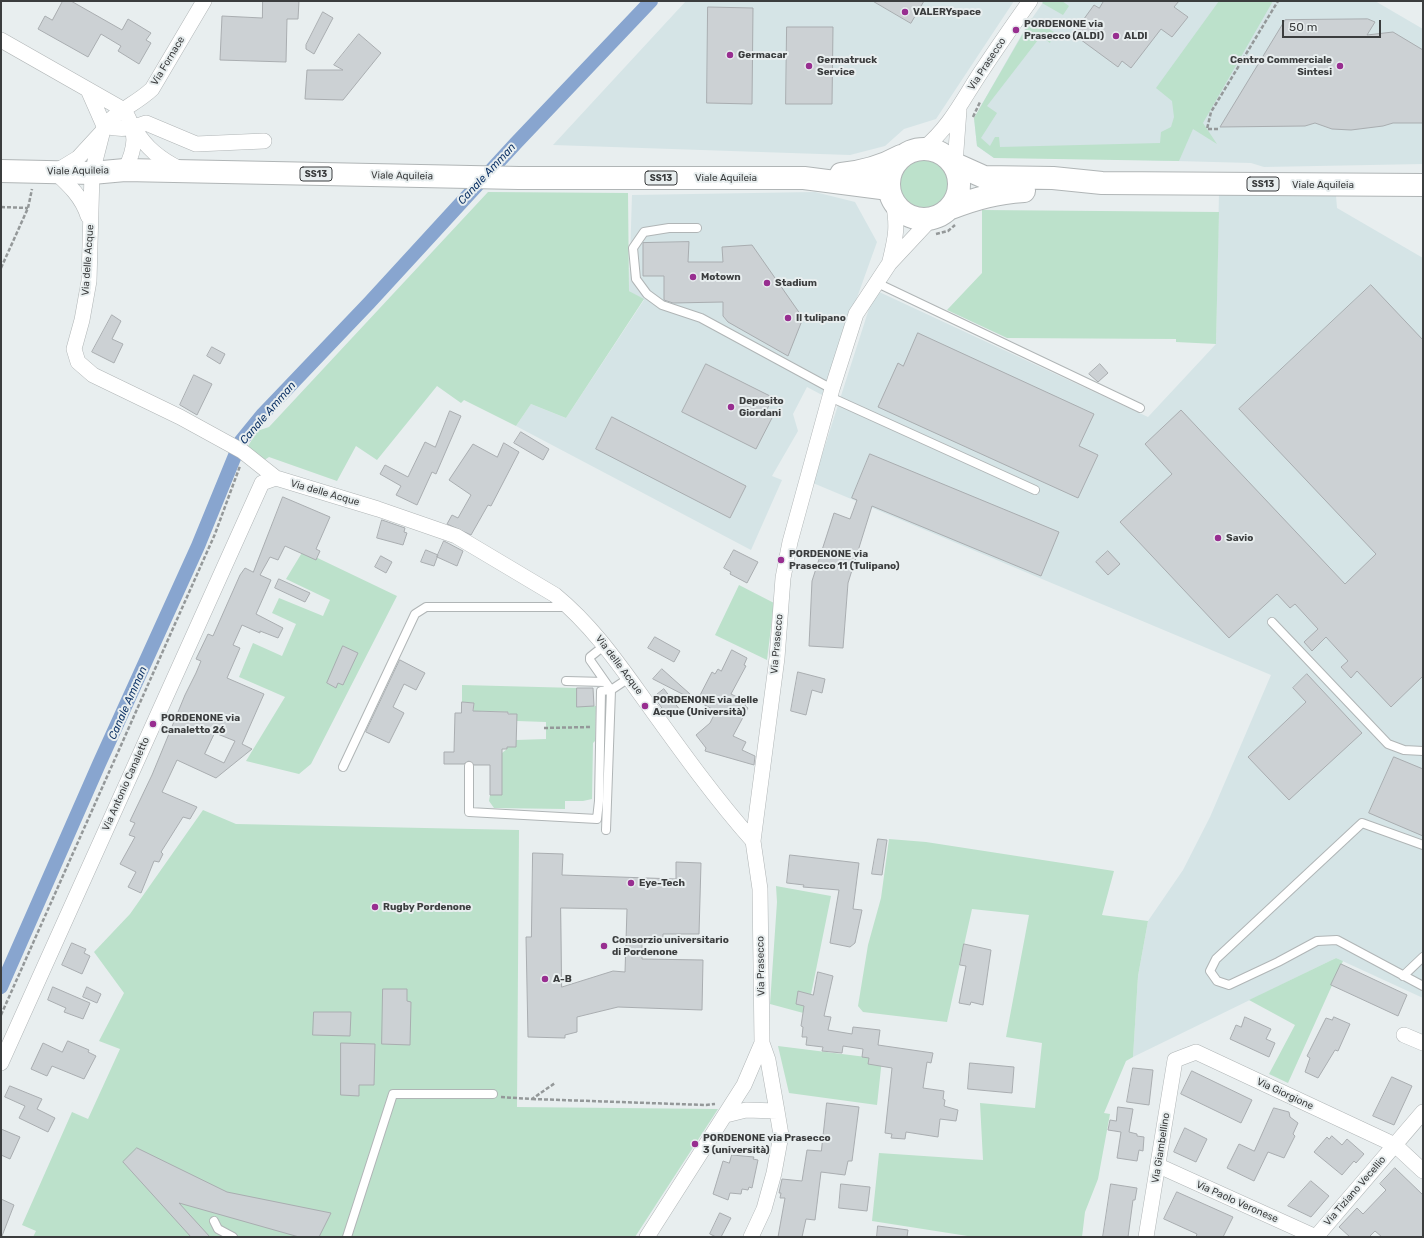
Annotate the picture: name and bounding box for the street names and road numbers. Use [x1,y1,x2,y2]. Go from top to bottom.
street label: Via Fornace [149,34,187,88]
street label: Via Prasecco [966,36,1008,92]
street label: Viale Aquileia [47,164,109,178]
road number: SS13 [300,167,332,181]
street label: Viale Aquileia [371,169,433,183]
road number: SS13 [645,171,677,185]
street label: Viale Aquileia [695,172,757,184]
road number: SS13 [1247,177,1279,191]
street label: Viale Aquileia [1292,179,1354,191]
street label: Via delle Acque [80,224,96,296]
street label: Via delle Acque [289,477,361,509]
street label: Via Prasecco [768,614,786,674]
street label: Via delle Acque [593,633,645,697]
street label: Via Antonio Canaletto [100,735,152,833]
street label: Via Prasecco [754,936,768,996]
street label: Via Giorgione [1255,1076,1315,1112]
street label: Via Giambellino [1150,1112,1172,1184]
street label: Via Tiziano Vecellio [1322,1154,1388,1228]
street label: Via Paolo Veronese [1194,1179,1280,1225]

